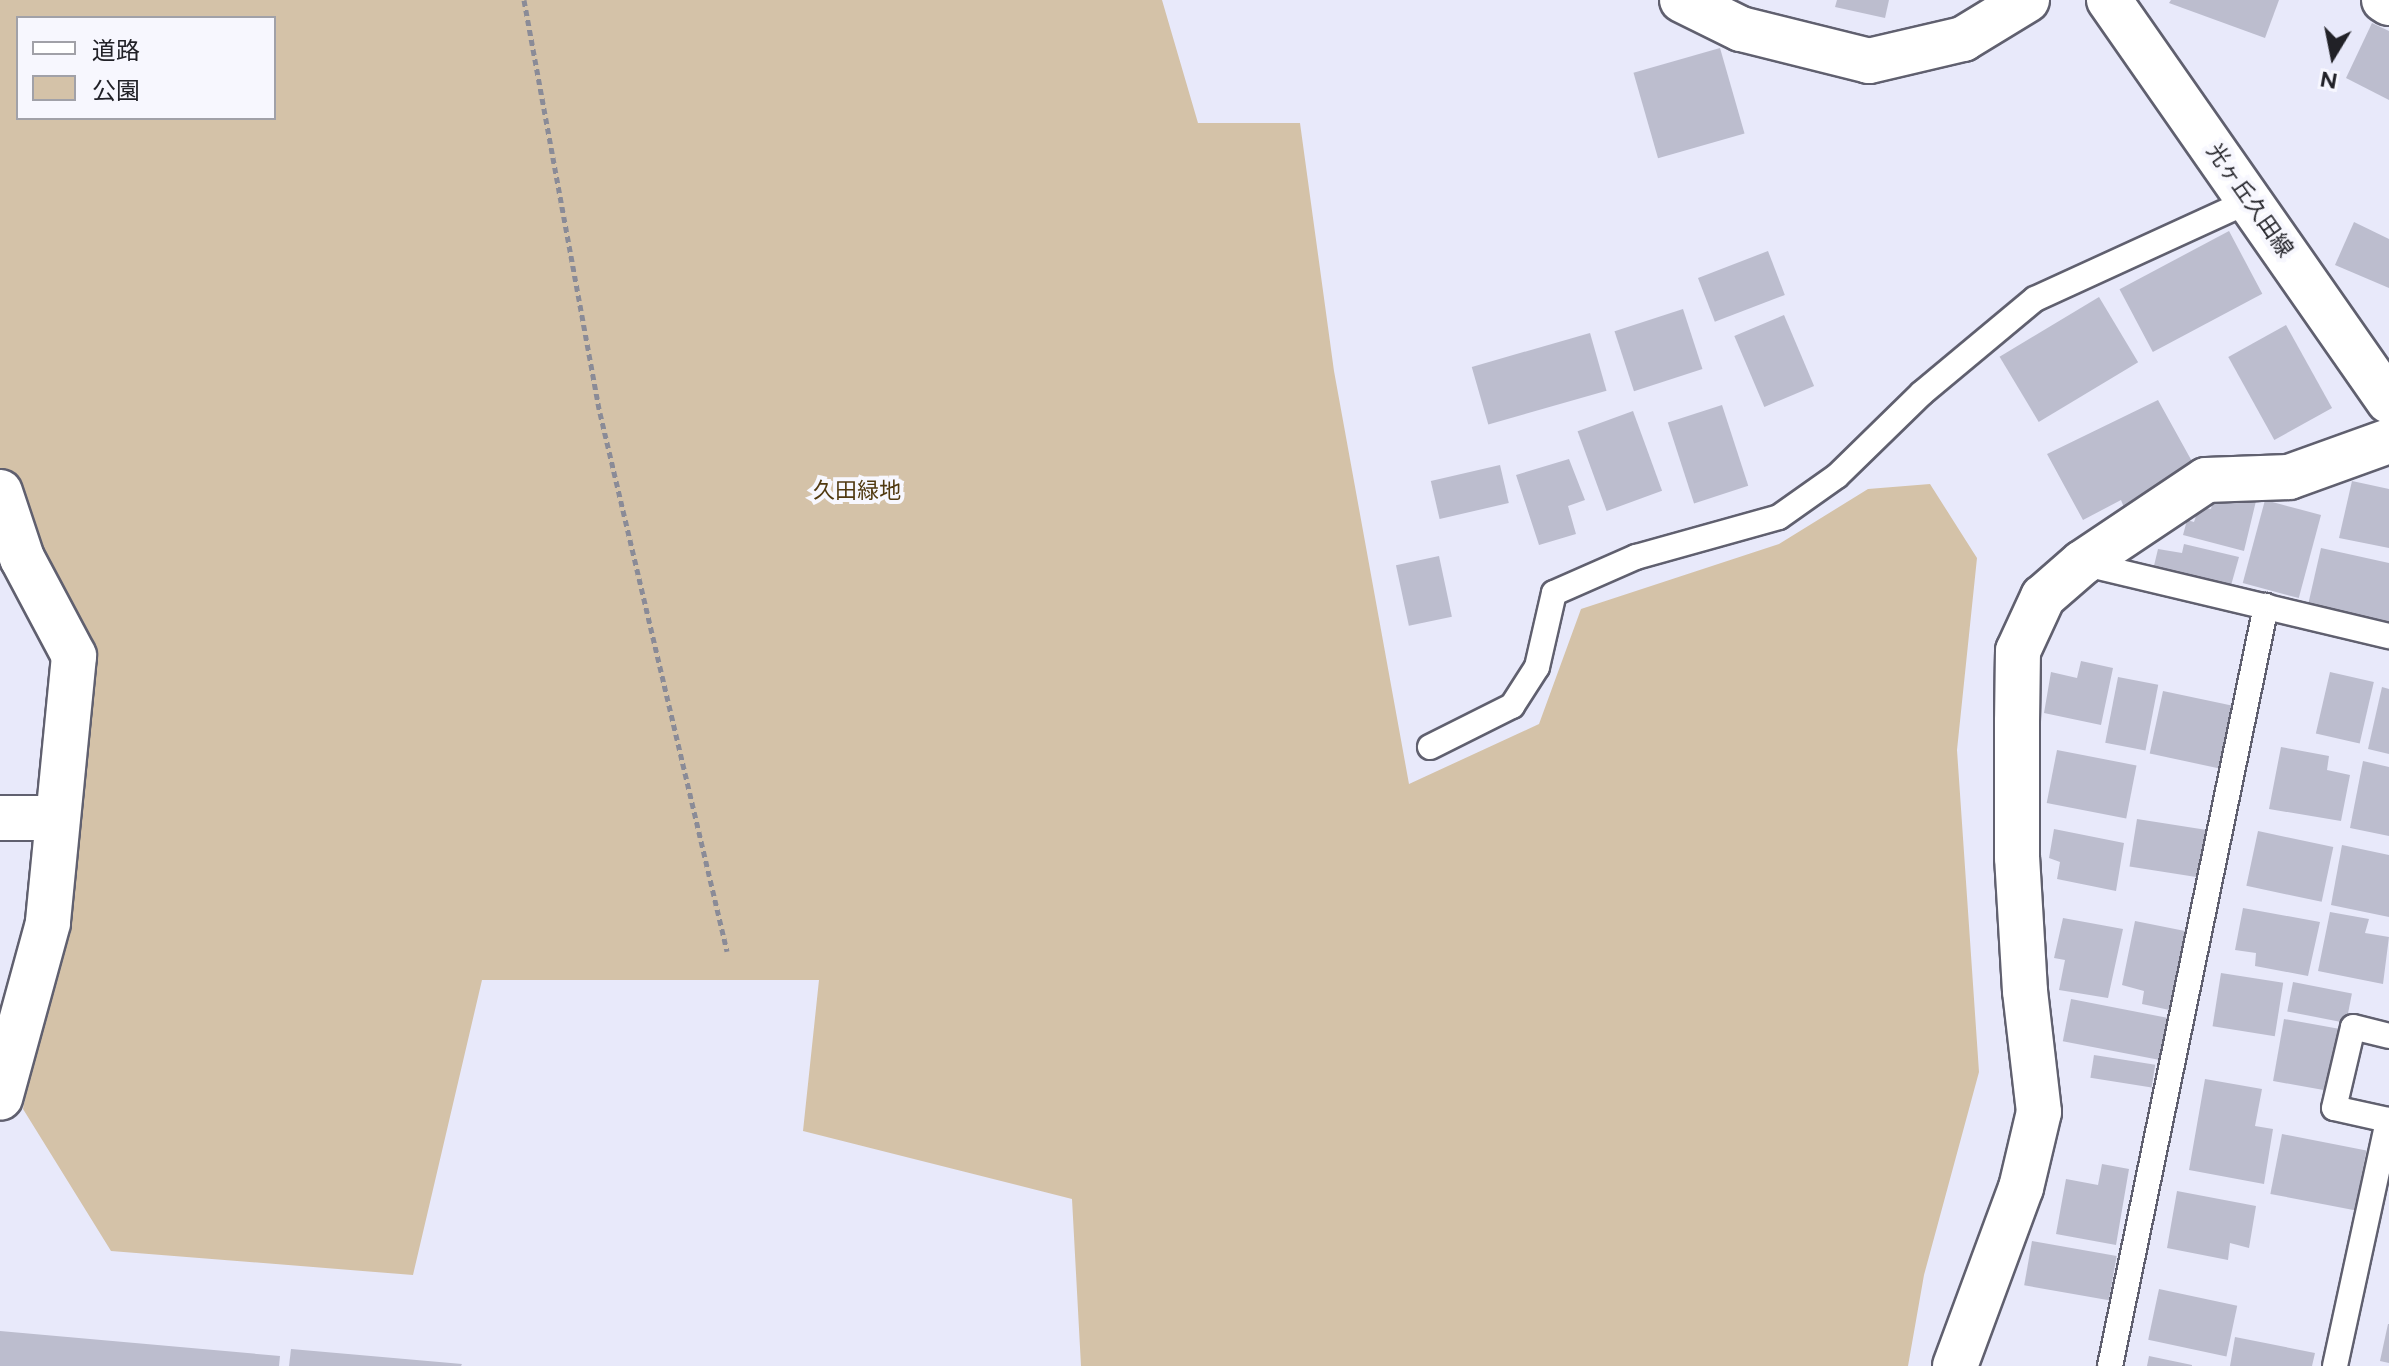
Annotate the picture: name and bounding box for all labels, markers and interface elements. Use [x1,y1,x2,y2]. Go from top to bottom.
legend [16,16,276,120]
north arrow [2293,16,2373,96]
text: 道路 [92,36,140,65]
text: N [2318,65,2339,95]
text: 公園 [92,76,140,105]
street label: 光ヶ丘久田線 [2201,138,2299,262]
park label: 久田緑地 [813,478,901,504]

